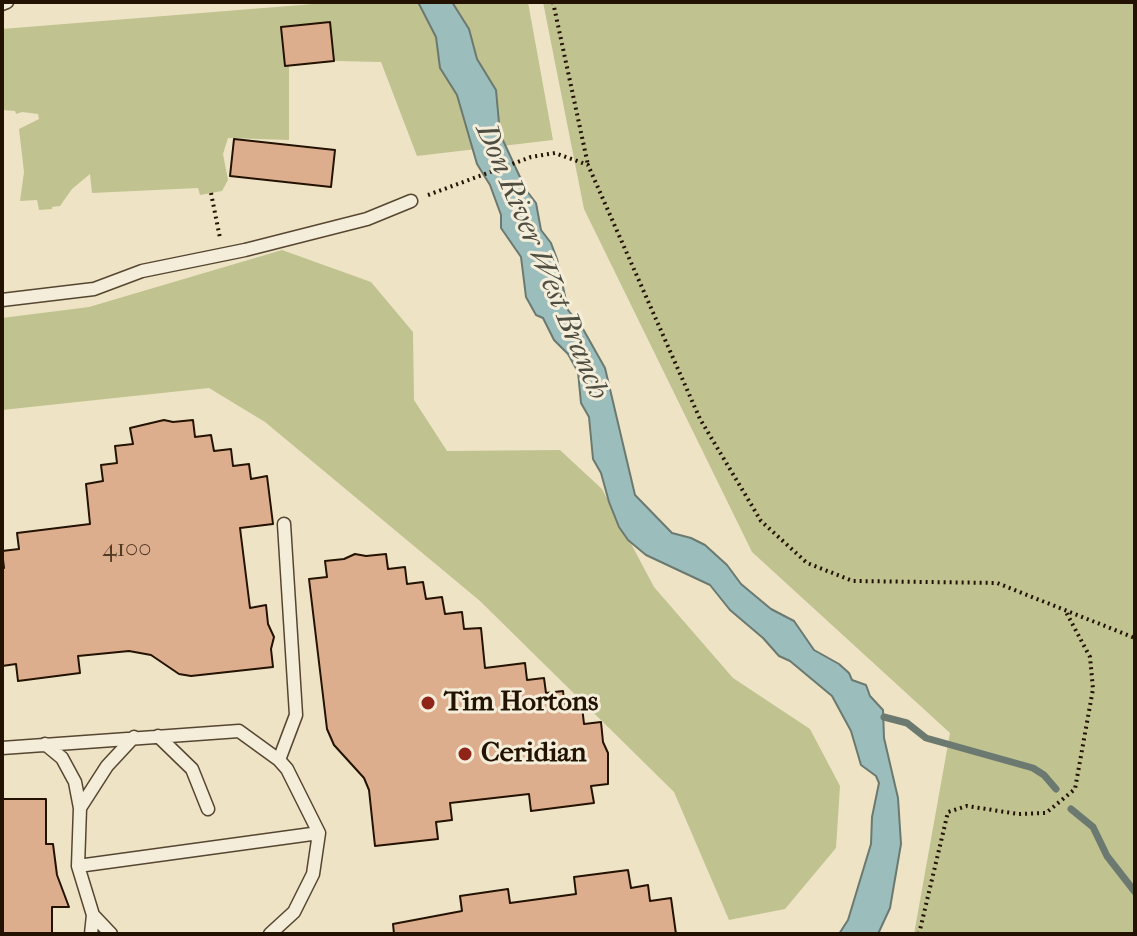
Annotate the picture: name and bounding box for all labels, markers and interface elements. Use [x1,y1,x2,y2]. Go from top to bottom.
water label: Don River West Branch [467,119,615,405]
house number: 4100 [102,536,152,564]
place label: Tim Hortons [444,686,598,720]
marker: Tim Hortons [419,694,437,712]
place label: Ceridian [481,737,586,771]
marker: Ceridian [456,745,474,763]

